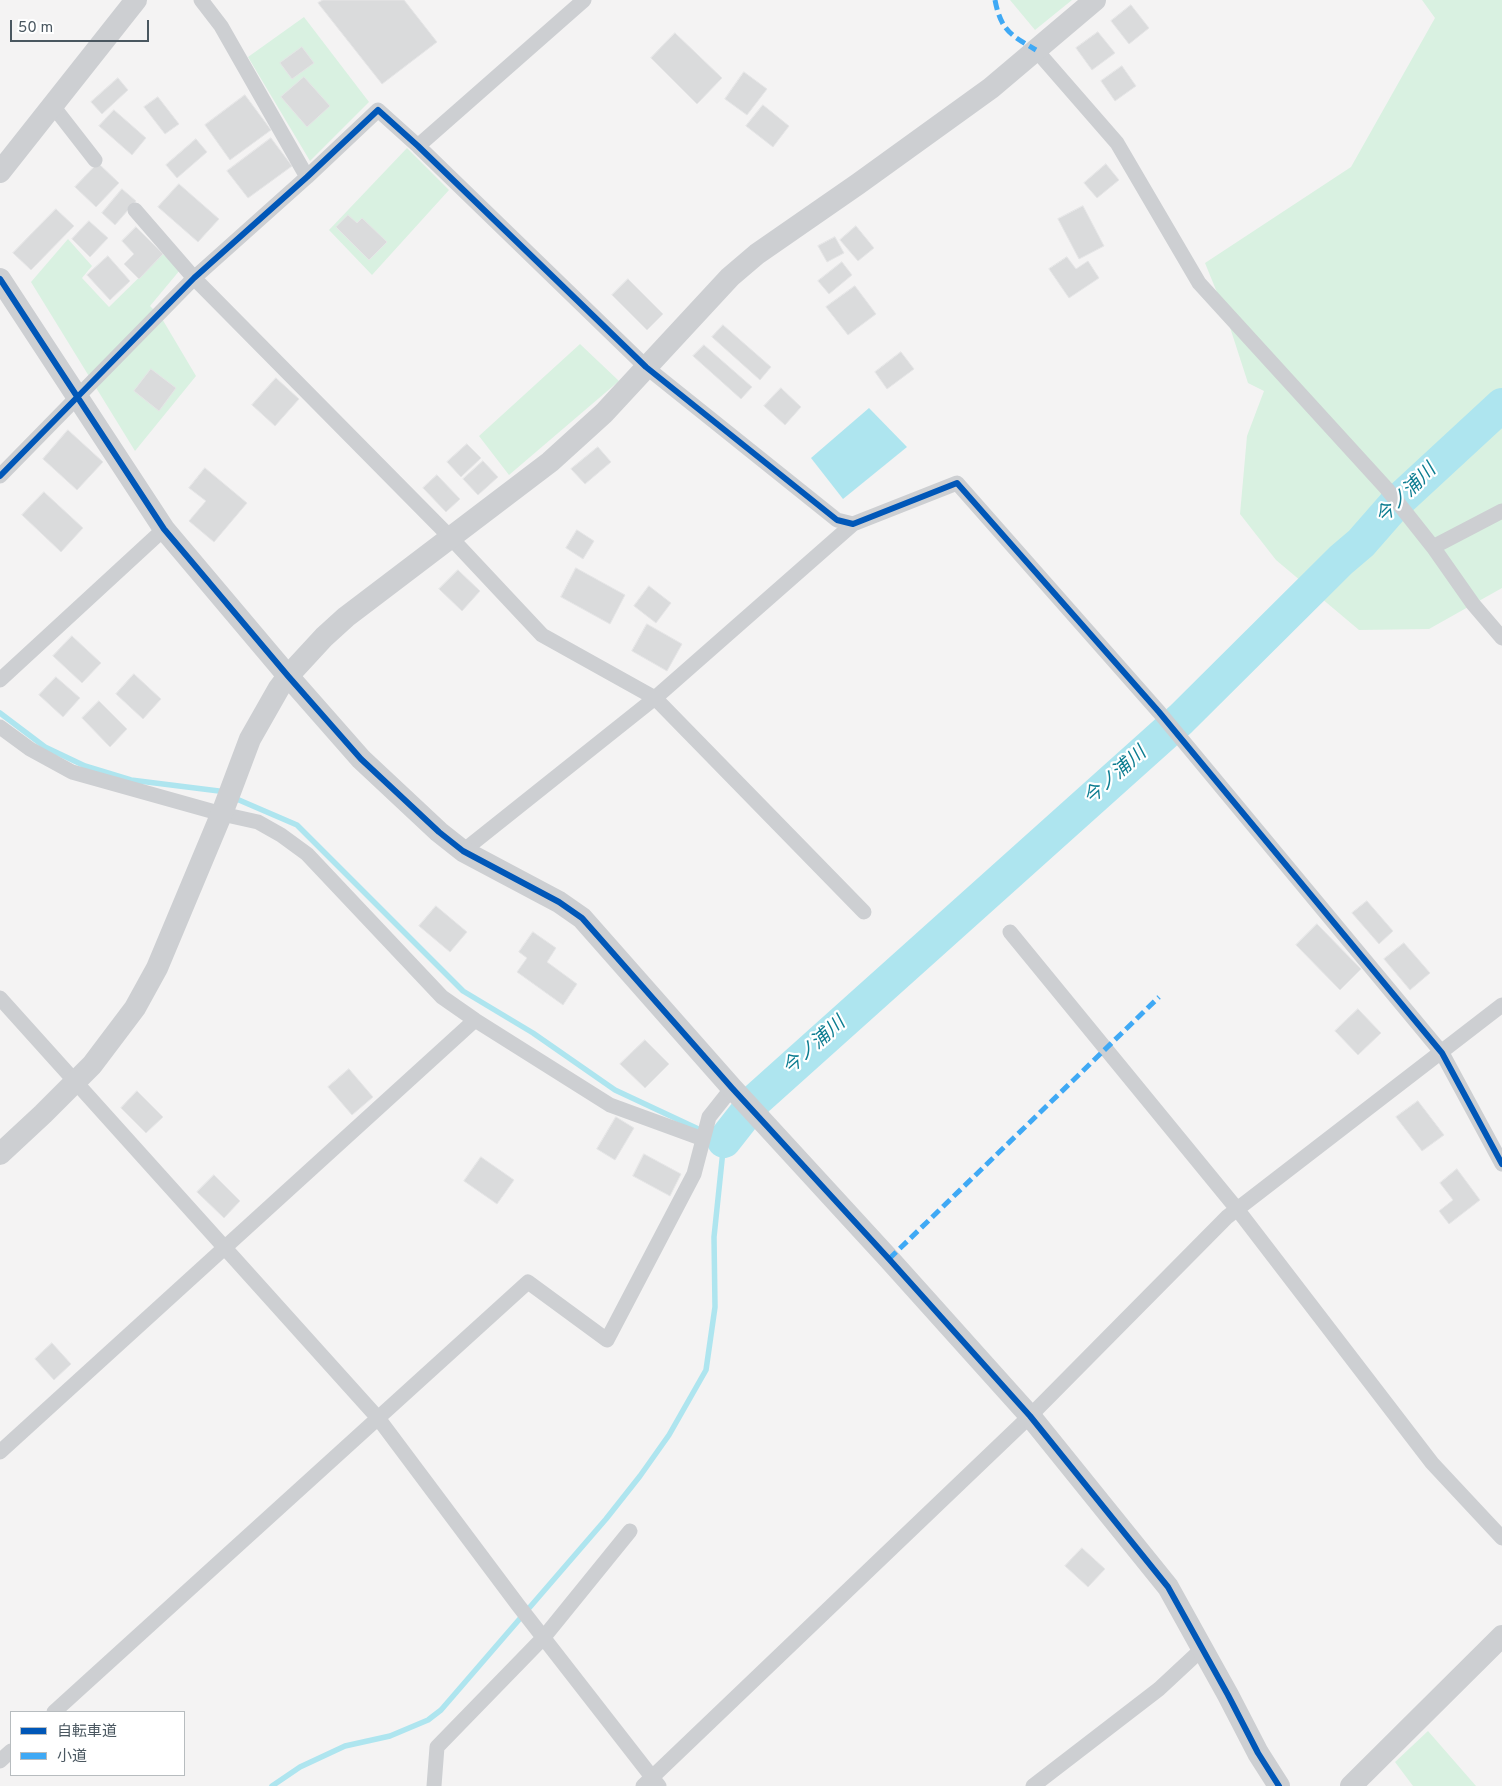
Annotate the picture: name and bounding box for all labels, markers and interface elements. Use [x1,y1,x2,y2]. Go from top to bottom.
scale bar [12,10,151,42]
text: 50 m [18,19,53,38]
water label: 今ノ浦川 [1372,460,1442,530]
water label: 今ノ浦川 [1080,743,1152,811]
water label: 今ノ浦川 [779,1013,851,1081]
legend [10,1711,185,1776]
text: 自転車道 [57,1723,117,1742]
text: 小道 [57,1748,87,1767]

